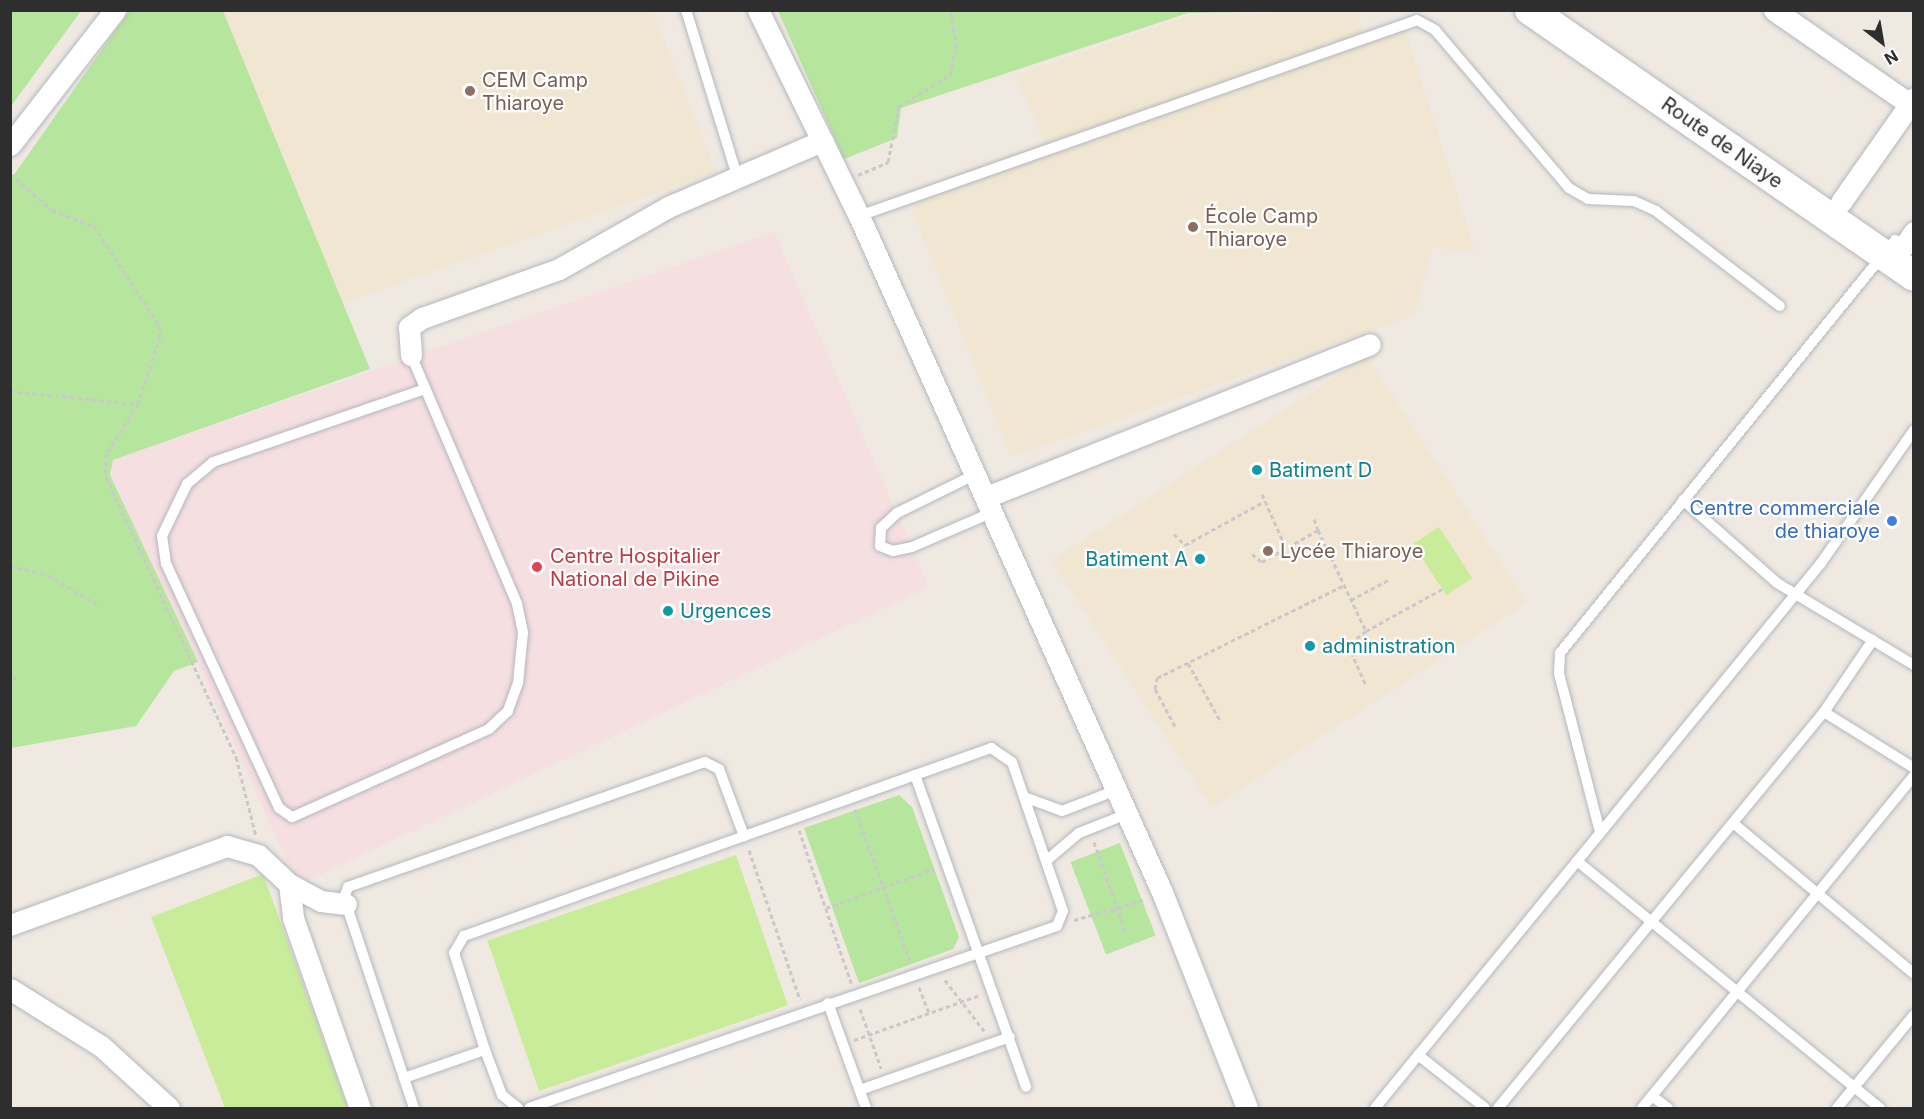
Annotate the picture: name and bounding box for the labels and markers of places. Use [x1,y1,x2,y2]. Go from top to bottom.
place label: CEM Camp Thiaroye [482,68,588,115]
marker: CEM Camp Thiaroye [463,84,477,98]
place label: École Camp Thiaroye [1205,204,1318,251]
marker: École Camp Thiaroye [1186,220,1200,234]
place label: Batiment D [1269,458,1372,482]
marker: Batiment D [1250,463,1264,477]
place label: Centre commerciale de thiaroye [1690,497,1880,544]
marker: Centre commerciale de thiaroye [1885,514,1899,528]
place label: Lycée Thiaroye [1280,539,1423,563]
place label: Centre Hospitalier National de Pikine [550,544,720,591]
marker: Lycée Thiaroye [1261,544,1275,558]
place label: Batiment A [1085,547,1188,571]
marker: Batiment A [1193,552,1207,566]
marker: Centre Hospitalier National de Pikine [528,558,546,576]
place label: Urgences [680,599,771,623]
marker: Urgences [661,604,675,618]
place label: administration [1322,634,1456,658]
marker: administration [1303,639,1317,653]

